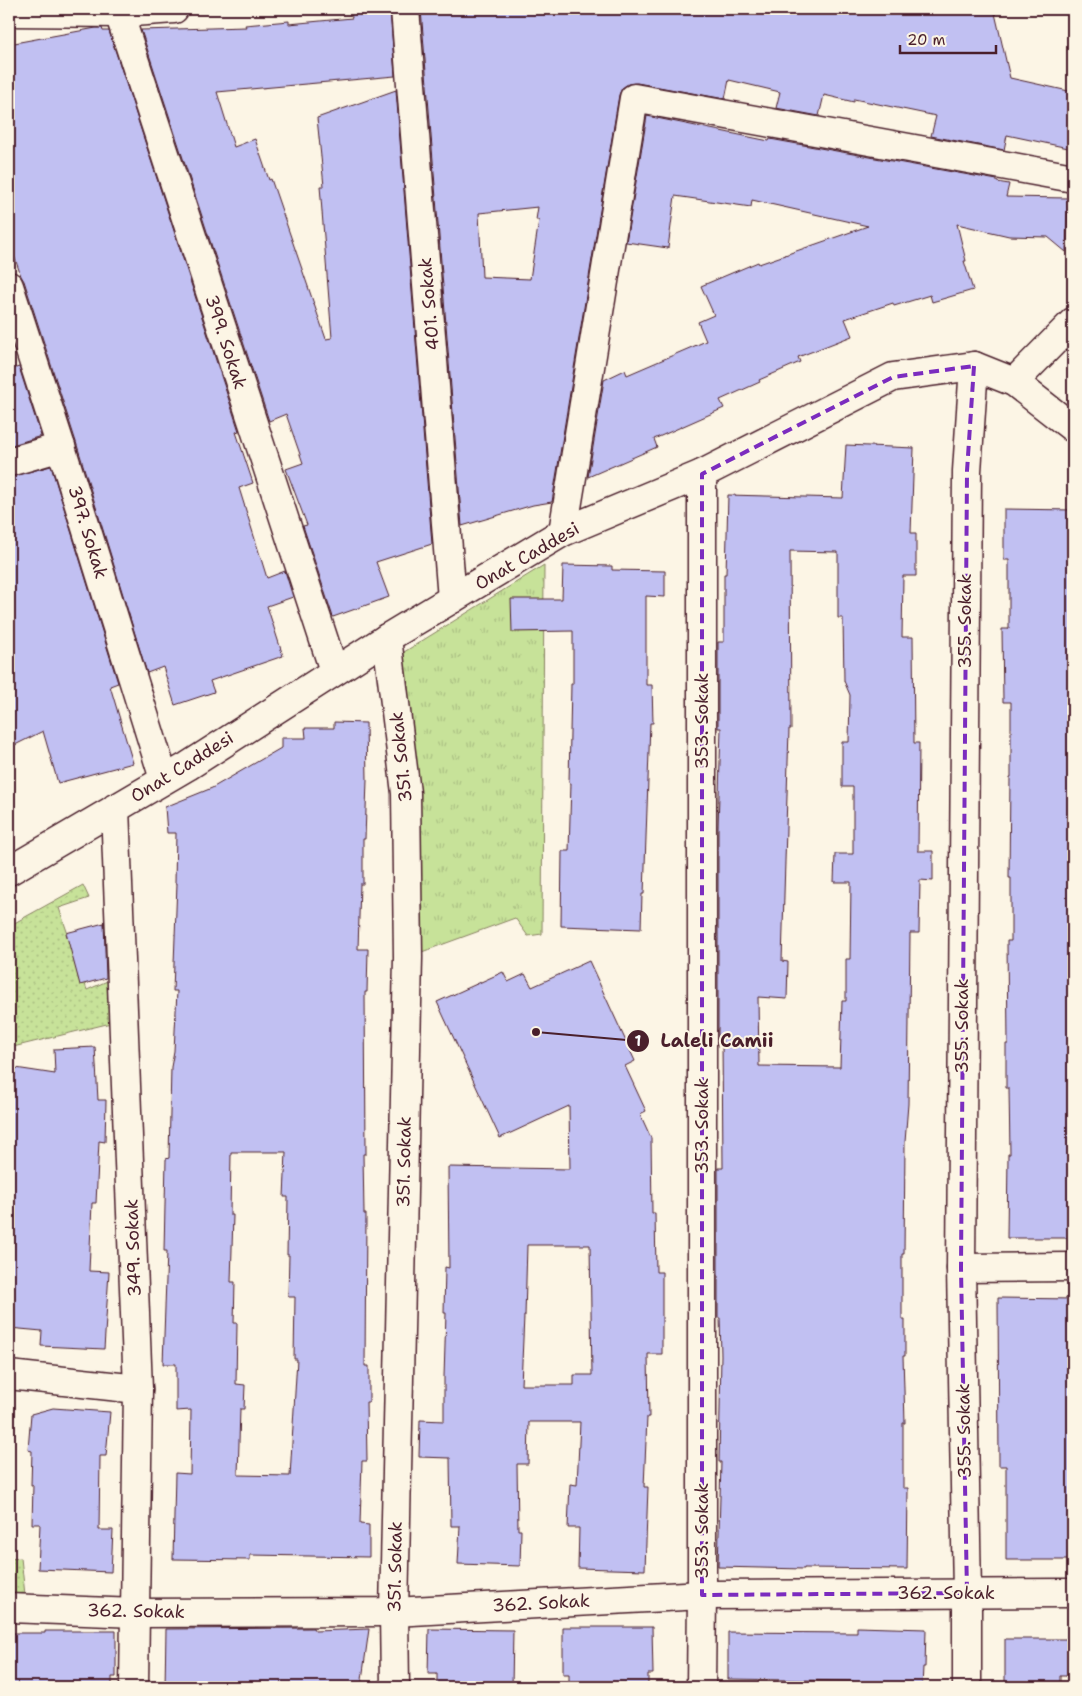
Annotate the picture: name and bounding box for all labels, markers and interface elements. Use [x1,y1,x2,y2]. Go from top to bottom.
scale bar [900,22,996,54]
text: 20 m [907,30,946,50]
street label: 401. Sokak [413,256,445,352]
street label: 399. Sokak [199,292,253,392]
street label: 397. Sokak [62,482,114,582]
street label: Onat Caddesi [470,516,584,596]
street label: 355. Sokak [953,573,977,669]
street label: 353. Sokak [690,673,714,769]
street label: 351. Sokak [384,710,418,804]
street label: Onat Caddesi [126,726,238,808]
street label: 355. Sokak [950,978,974,1074]
callout: Laleli Camii [625,1024,783,1058]
text: Laleli Camii [660,1028,774,1053]
text: 1 [635,1031,642,1051]
street label: 353. Sokak [690,1078,714,1174]
street label: 351. Sokak [391,1116,417,1208]
street label: 349. Sokak [119,1199,147,1297]
street label: 355. Sokak [951,1383,977,1479]
street label: 353. Sokak [690,1483,714,1579]
street label: 351. Sokak [382,1521,408,1613]
street label: 362. Sokak [897,1581,995,1605]
street label: 362. Sokak [491,1588,591,1618]
street label: 362. Sokak [87,1598,185,1624]

